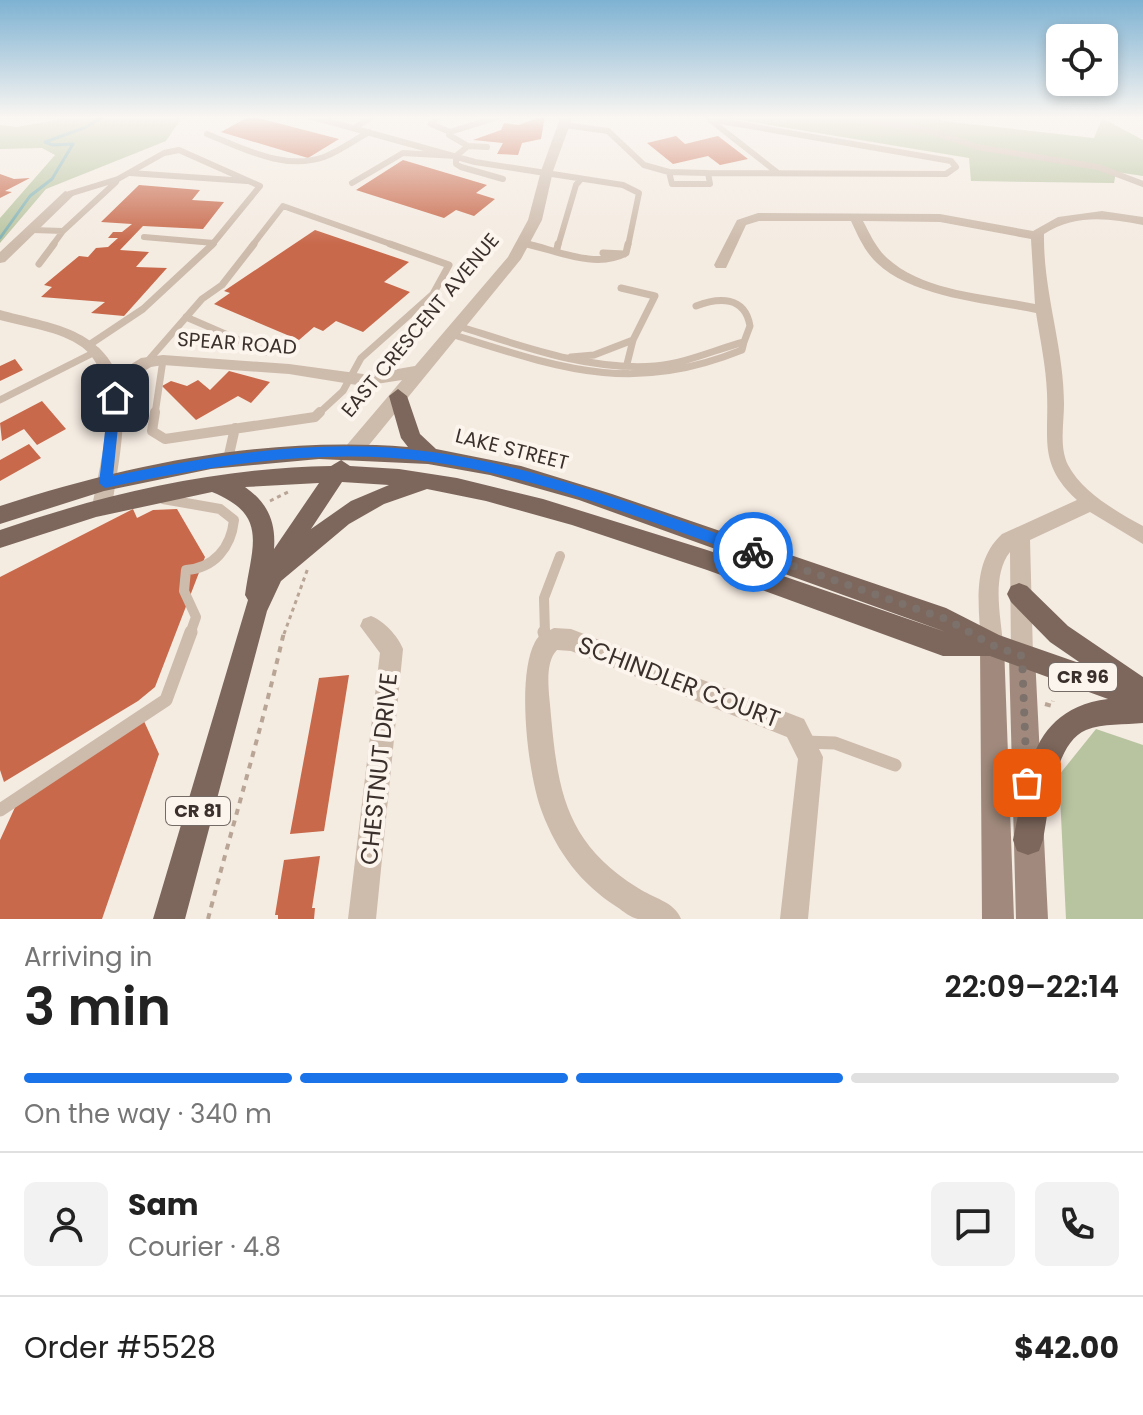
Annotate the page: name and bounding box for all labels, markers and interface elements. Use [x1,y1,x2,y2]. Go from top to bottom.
map controls [1046,24,1118,96]
button: locate [1046,24,1118,96]
street label: EAST CRESCENT AVENUE [335,227,505,423]
street label: SPEAR ROAD [176,325,298,361]
pin [81,364,149,432]
icon: home [93,376,137,420]
street label: LAKE STREET [452,421,572,477]
courier [713,512,793,592]
icon: bike [731,530,775,574]
street label: SCHINDLER COURT [573,628,785,735]
road number: CR 96 [1049,663,1117,691]
street label: CHESTNUT DRIVE [352,671,405,867]
pin [993,749,1061,817]
icon: bag [1005,761,1049,805]
road number: CR 81 [166,797,230,825]
text: Arriving in [24,939,153,975]
text: 22:09–22:14 [944,965,1119,1008]
text: 3 min [24,970,171,1043]
text: On the way · 340 m [24,1096,272,1132]
button: person [24,1182,108,1266]
button: chat [931,1182,1015,1266]
button: phone [1035,1182,1119,1266]
text: Sam [128,1183,199,1226]
text: Courier · 4.8 [128,1229,281,1265]
text: Order #5528 [24,1326,216,1369]
text: $42.00 [1014,1326,1119,1369]

